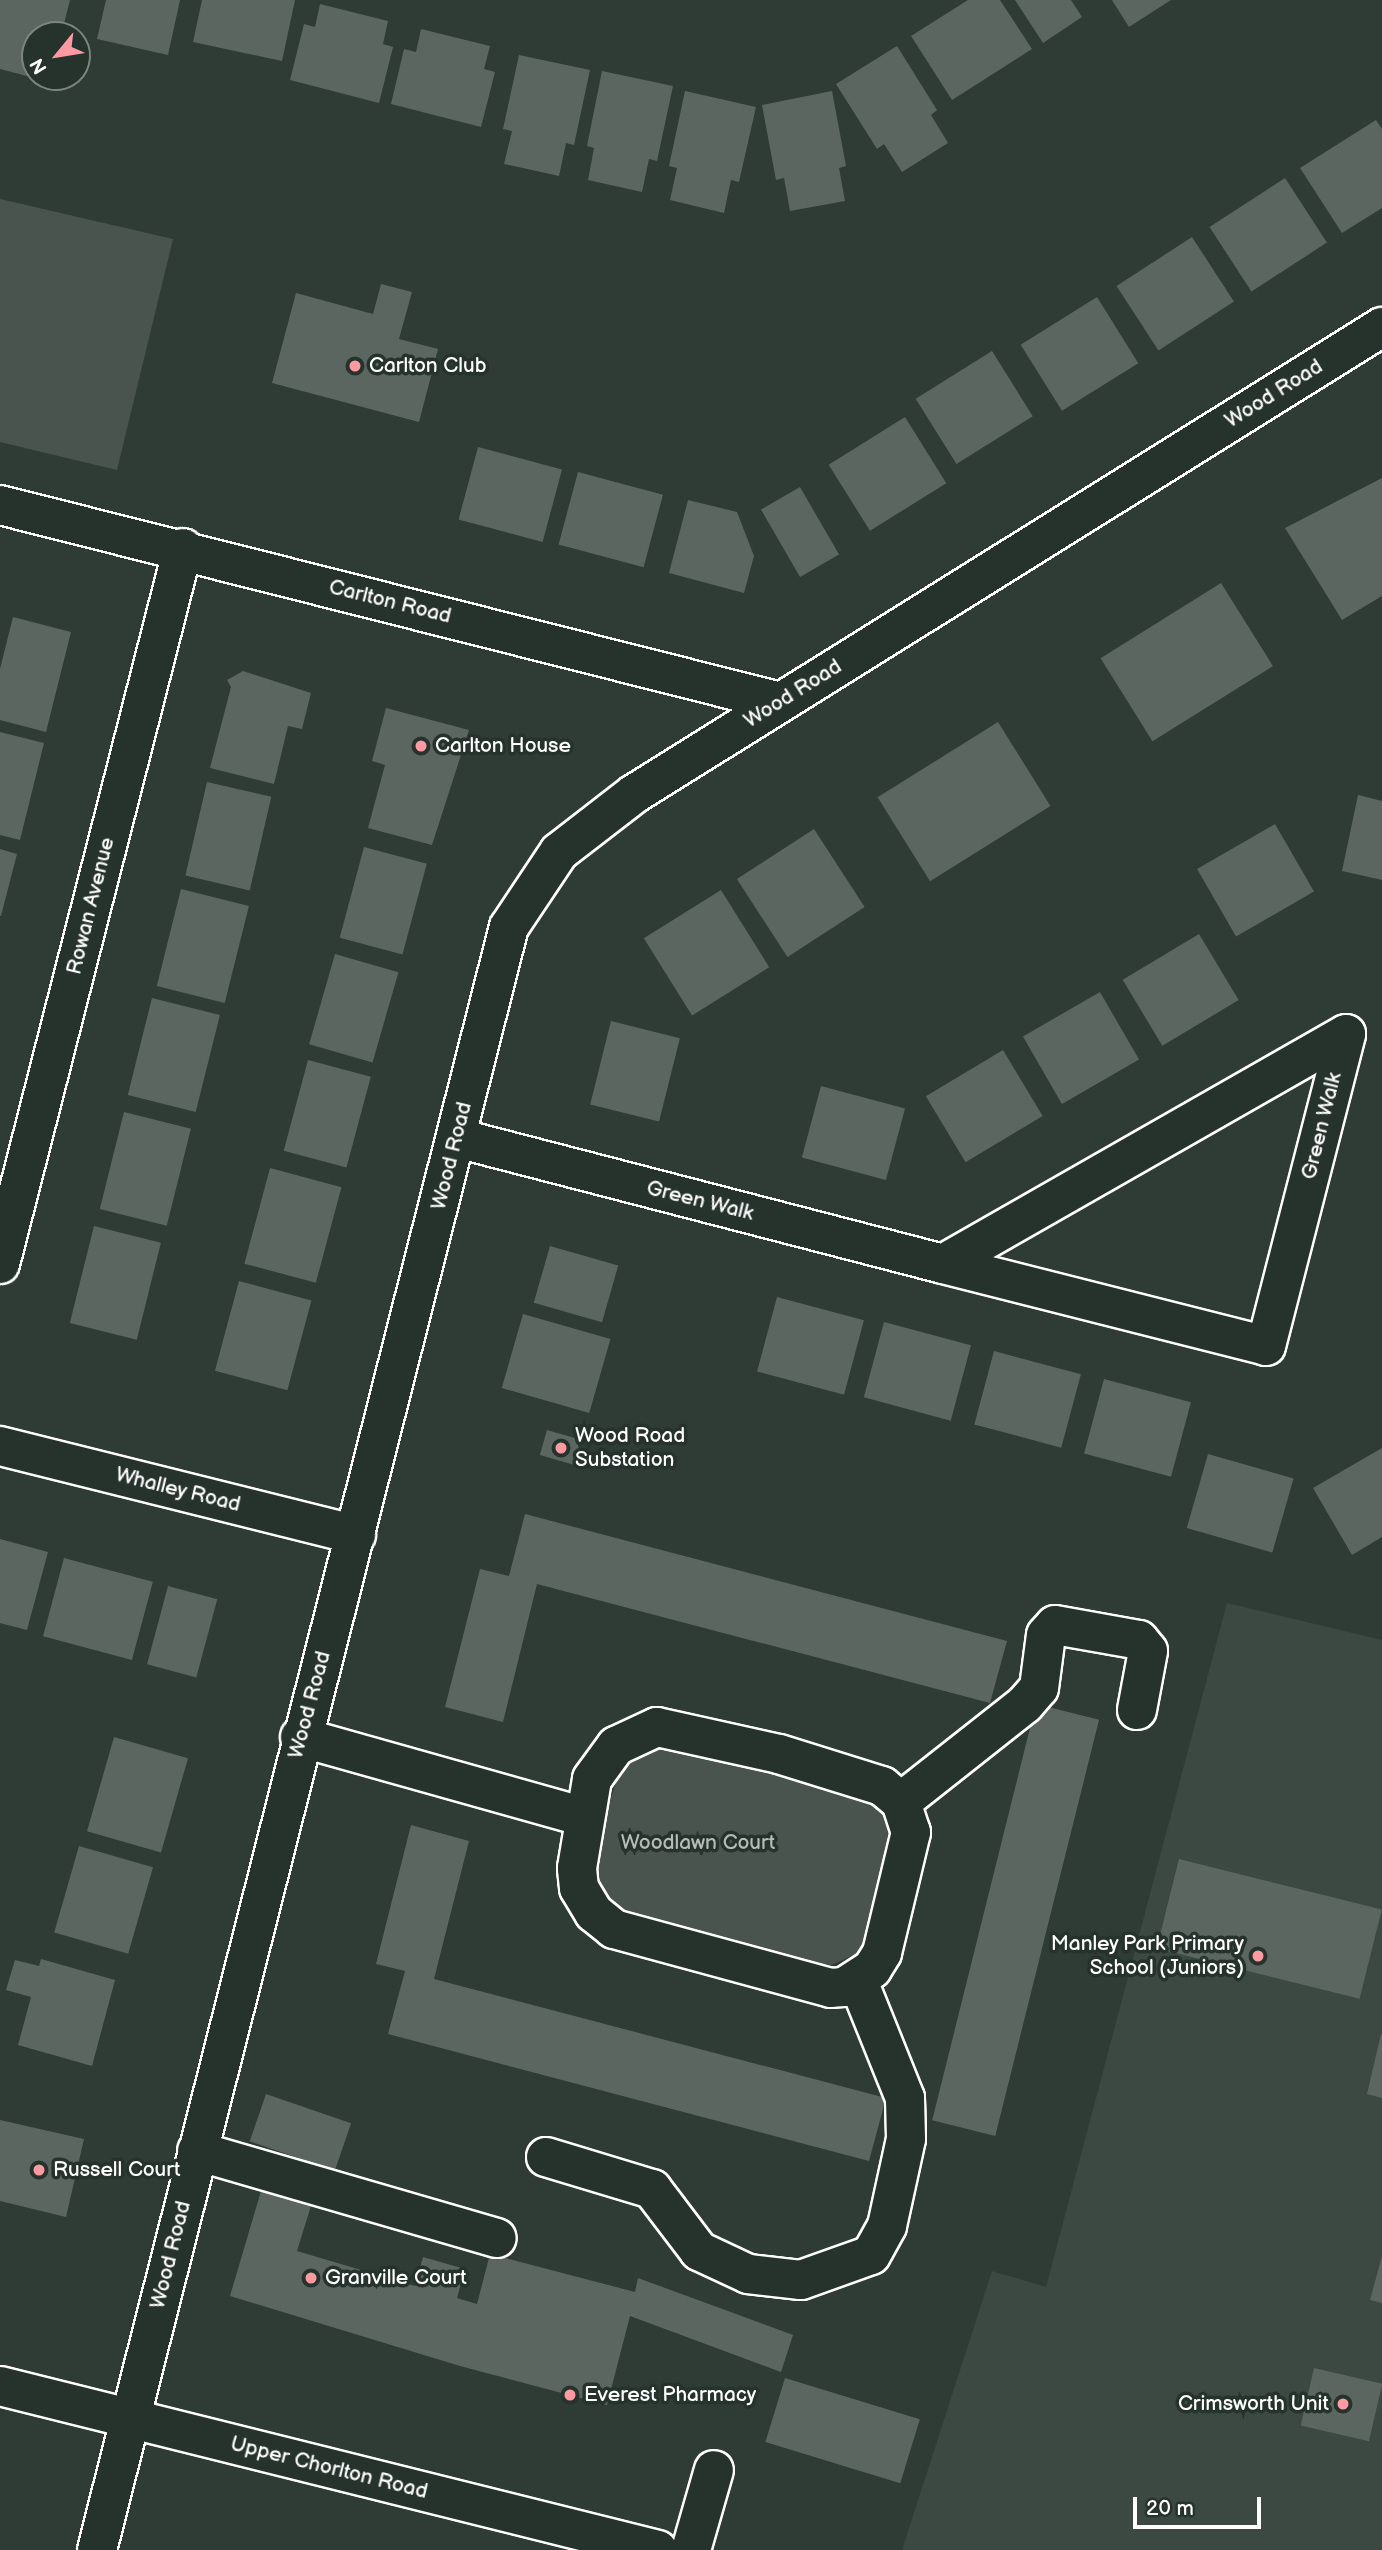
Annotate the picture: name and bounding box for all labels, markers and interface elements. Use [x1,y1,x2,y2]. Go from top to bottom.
north arrow [21,21,91,91]
text: N [26,54,53,78]
place label: Carlton Club [369,353,486,379]
street label: Wood Road [1221,354,1327,434]
marker: Carlton Club [347,358,363,374]
street label: Carlton Road [326,575,454,629]
street label: Wood Road [740,654,846,734]
place label: Carlton House [435,733,571,759]
marker: Carlton House [413,738,429,754]
street label: Rowan Avenue [62,835,120,977]
street label: Green Walk [1296,1070,1348,1182]
street label: Wood Road [426,1099,478,1213]
street label: Green Walk [644,1175,756,1227]
place label: Wood Road Substation [575,1423,685,1473]
marker: Wood Road Substation [553,1440,569,1456]
street label: Whalley Road [112,1462,244,1518]
street label: Wood Road [284,1648,336,1762]
park label: Woodlawn Court [621,1830,775,1856]
place label: Manley Park Primary School (Juniors) [1049,1931,1244,1981]
marker: Manley Park Primary School (Juniors) [1250,1948,1266,1964]
place label: Russell Court [53,2157,181,2183]
marker: Russell Court [31,2162,47,2178]
street label: Wood Road [145,2198,197,2312]
place label: Granville Court [325,2265,467,2291]
marker: Granville Court [303,2270,319,2286]
place label: Everest Pharmacy [584,2382,756,2408]
marker: Everest Pharmacy [562,2387,578,2403]
place label: Crimsworth Unit [1178,2391,1329,2417]
marker: Crimsworth Unit [1335,2396,1351,2412]
street label: Upper Chorlton Road [228,2431,430,2505]
scale bar [1137,2484,1265,2528]
text: 20 m [1146,2496,1194,2521]

